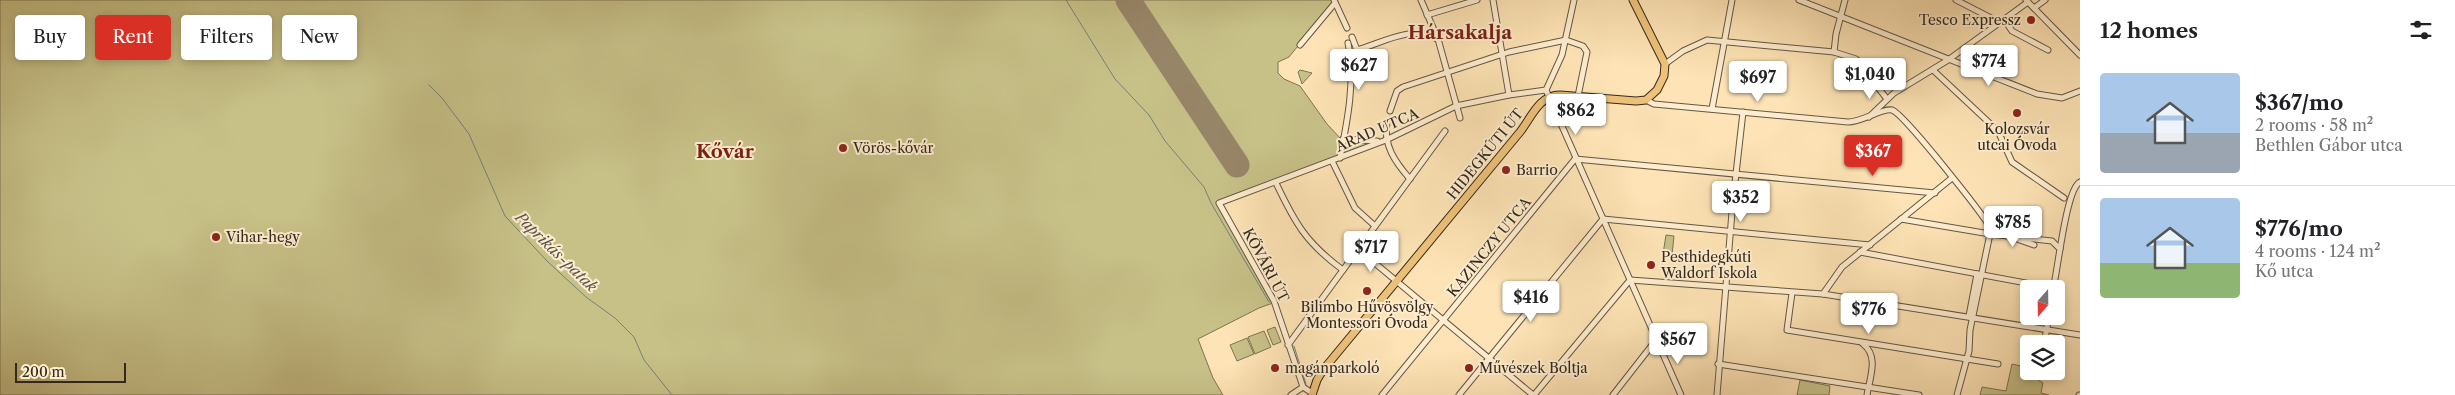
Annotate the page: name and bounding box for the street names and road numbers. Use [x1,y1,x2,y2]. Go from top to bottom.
street label: ARAD UTCA [1332,104,1422,156]
street label: HIDEGKÚTI ÚT [1442,104,1527,203]
street label: KAZINCZY UTCA [1443,193,1535,301]
street label: KŐVÁRI ÚT [1239,224,1294,306]

